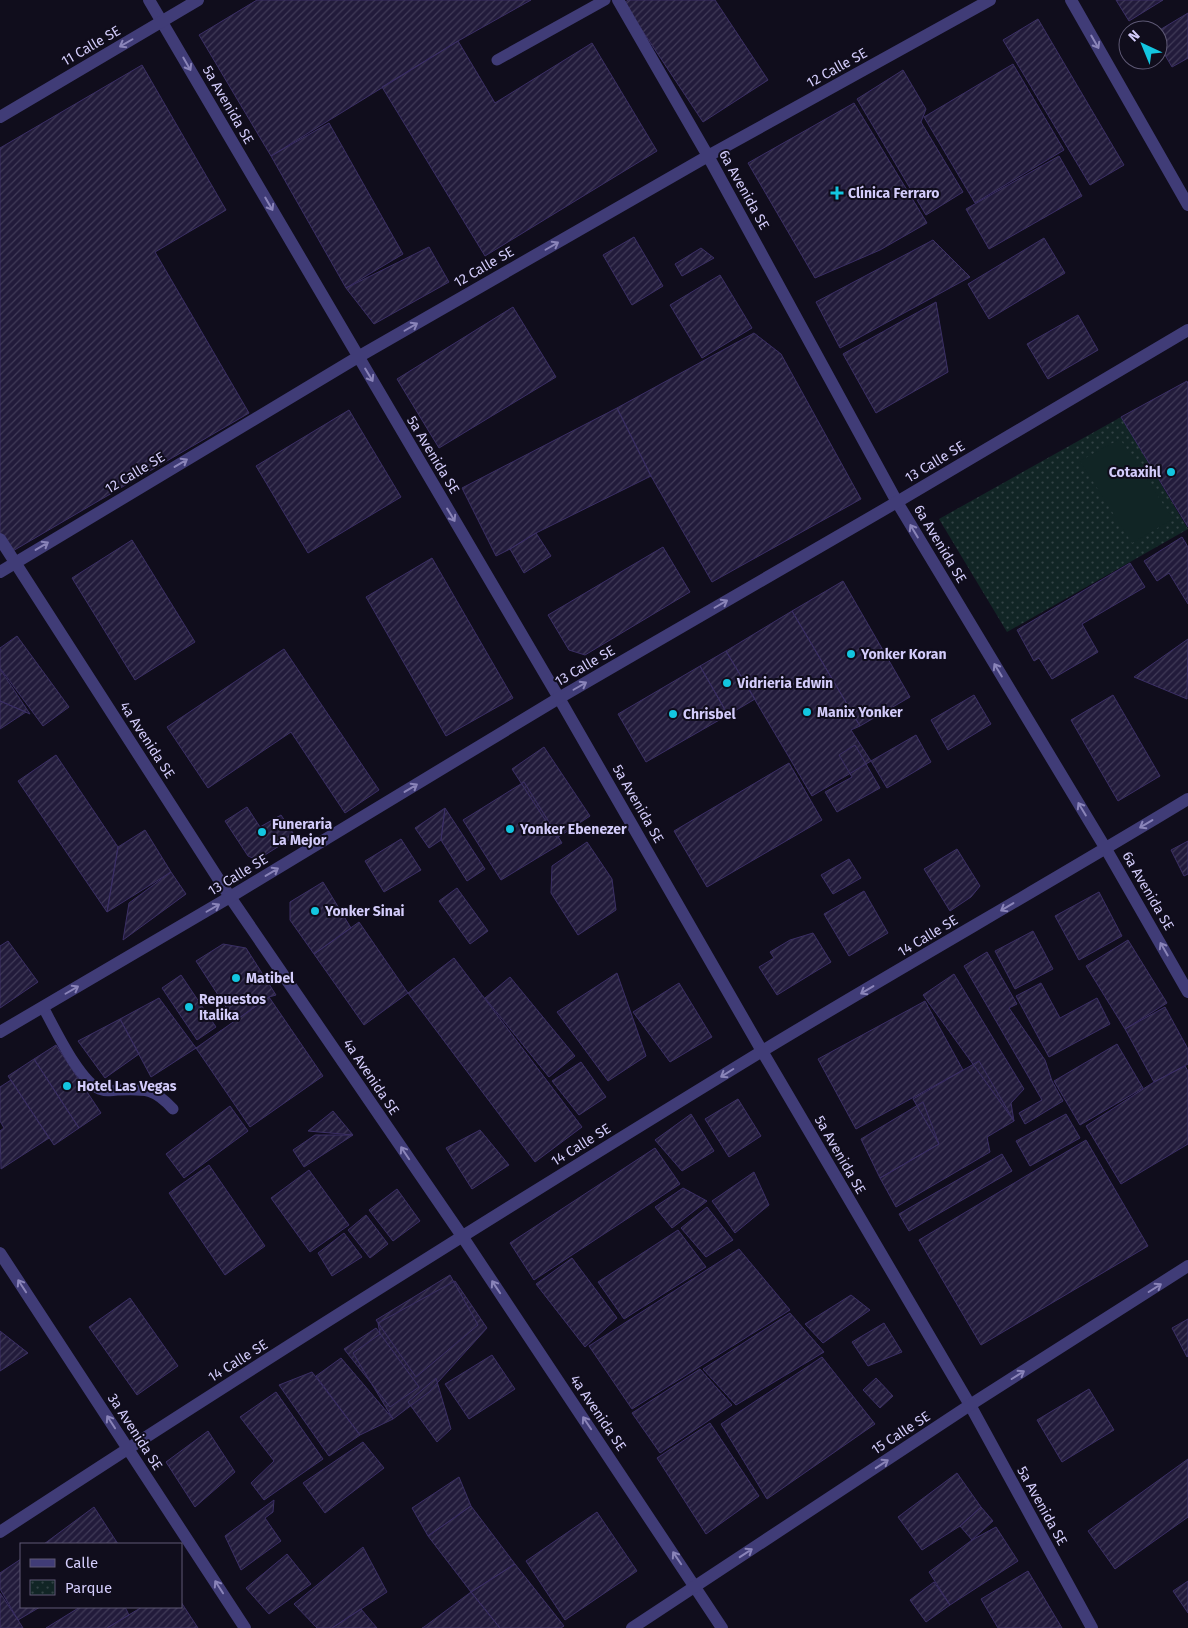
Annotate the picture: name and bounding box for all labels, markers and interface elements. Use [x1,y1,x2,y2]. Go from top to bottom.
north arrow [1118,20,1168,70]
street label: 11 Calle SE [58,22,124,70]
text: N [1125,27,1144,45]
one-way arrow [1091,35,1101,49]
one-way arrow [119,39,133,49]
street label: 12 Calle SE [804,44,870,92]
one-way arrow [182,56,192,71]
street label: 5a Avenida SE [199,63,257,147]
street label: 6a Avenida SE [715,147,773,233]
place label: Clínica Ferraro [848,185,939,202]
marker: Clínica Ferraro [830,186,844,200]
one-way arrow [264,197,274,211]
one-way arrow [545,240,559,250]
street label: 12 Calle SE [451,243,517,291]
one-way arrow [404,321,418,331]
one-way arrow [364,367,374,381]
street label: 5a Avenida SE [403,413,463,497]
street label: 13 Calle SE [902,438,968,486]
street label: 12 Calle SE [102,449,168,497]
one-way arrow [174,457,188,467]
place label: Cotaxihl [1109,464,1162,481]
marker: Cotaxihl [1165,466,1177,478]
street label: 6a Avenida SE [910,502,970,586]
one-way arrow [447,507,457,521]
one-way arrow [909,524,919,538]
one-way arrow [34,541,48,551]
one-way arrow [713,599,727,609]
street label: 13 Calle SE [552,642,618,690]
place label: Yonker Koran [860,646,947,663]
marker: Yonker Koran [845,648,857,660]
one-way arrow [993,663,1003,677]
place label: Vidrieria Edwin [736,675,833,692]
marker: Vidrieria Edwin [721,677,733,689]
one-way arrow [572,680,587,690]
street label: 4a Avenida SE [116,698,178,782]
place label: Manix Yonker [817,704,903,721]
place label: Chrisbel [683,706,736,723]
marker: Manix Yonker [801,706,813,718]
marker: Chrisbel [667,708,679,720]
street label: 5a Avenida SE [609,762,667,846]
one-way arrow [403,782,417,792]
one-way arrow [1077,802,1087,816]
place label: Funeraria La Mejor [272,816,332,849]
one-way arrow [1140,820,1154,830]
place label: Yonker Ebenezer [519,821,627,838]
marker: Yonker Ebenezer [504,823,516,835]
marker: Funeraria La Mejor [256,826,268,838]
street label: 6a Avenida SE [1119,849,1177,933]
street label: 13 Calle SE [205,851,271,899]
one-way arrow [265,867,279,877]
one-way arrow [205,903,220,913]
place label: Yonker Sinai [324,903,405,920]
one-way arrow [1000,903,1014,913]
marker: Yonker Sinai [309,905,321,917]
street label: 14 Calle SE [895,911,961,961]
one-way arrow [1158,943,1168,957]
place label: Matibel [246,970,295,987]
marker: Matibel [230,972,242,984]
one-way arrow [65,984,79,994]
one-way arrow [860,985,874,995]
place label: Repuestos Italika [199,991,266,1024]
marker: Repuestos Italika [183,1001,195,1013]
street label: 4a Avenida SE [339,1036,403,1118]
one-way arrow [721,1068,735,1078]
place label: Hotel Las Vegas [77,1078,177,1095]
marker: Hotel Las Vegas [61,1080,73,1092]
street label: 5a Avenida SE [811,1113,869,1197]
street label: 14 Calle SE [548,1120,614,1170]
one-way arrow [400,1146,410,1160]
one-way arrow [16,1279,27,1293]
one-way arrow [491,1281,501,1295]
one-way arrow [1147,1282,1161,1292]
street label: 14 Calle SE [205,1336,271,1386]
one-way arrow [1010,1369,1024,1379]
street label: 4a Avenida SE [566,1372,630,1454]
street label: 3a Avenida SE [104,1391,166,1473]
street label: 15 Calle SE [868,1408,934,1458]
one-way arrow [105,1415,116,1429]
one-way arrow [581,1416,591,1430]
one-way arrow [874,1458,888,1468]
street label: 5a Avenida SE [1013,1463,1071,1549]
legend [20,1543,182,1608]
one-way arrow [739,1548,753,1558]
one-way arrow [671,1551,682,1565]
text: Calle [65,1554,98,1572]
text: Parque [65,1579,112,1597]
one-way arrow [213,1581,223,1595]

